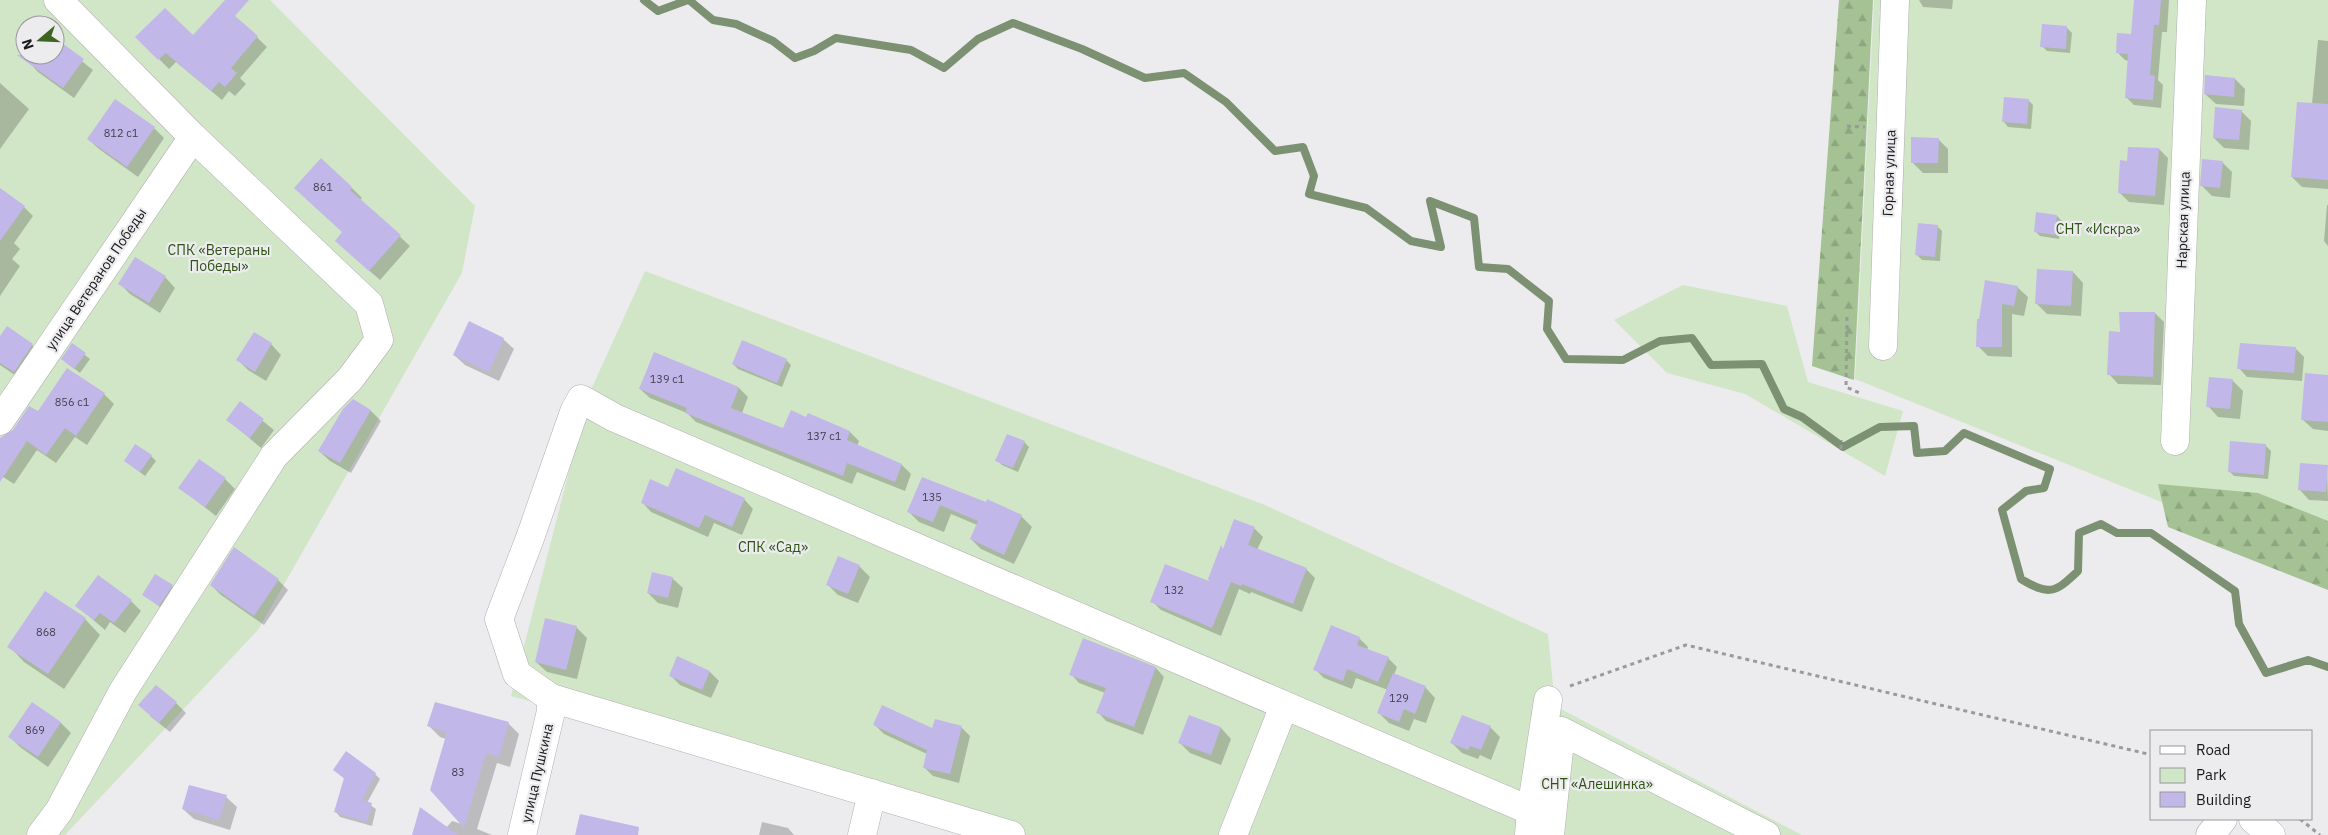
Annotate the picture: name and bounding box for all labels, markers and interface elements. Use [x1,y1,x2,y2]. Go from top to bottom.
north arrow [15,15,65,65]
text: N [18,37,38,52]
house number: 812 с1 [104,126,139,140]
street label: Горная улица [1878,129,1900,217]
street label: Нарская улица [2172,171,2194,269]
house number: 861 [313,180,333,194]
street label: улица Ветеранов Победы [42,205,150,353]
park label: СНТ «Искра» [2056,220,2140,238]
park label: СПК «Ветераны Победы» [168,241,270,275]
house number: 139 с1 [650,372,685,386]
house number: 856 с1 [55,395,90,409]
house number: 137 с1 [807,429,842,443]
house number: 135 [922,490,942,504]
park label: СПК «Сад» [738,538,808,556]
house number: 132 [1164,583,1184,597]
house number: 868 [36,625,56,639]
house number: 129 [1389,691,1409,705]
street label: улица Пушкина [517,721,557,825]
house number: 869 [25,723,45,737]
legend [2150,730,2313,820]
text: Road [2196,740,2231,759]
house number: 83 [451,765,465,779]
text: Park [2196,765,2226,784]
park label: СНТ «Алешинка» [1541,775,1653,793]
text: Building [2196,790,2251,809]

